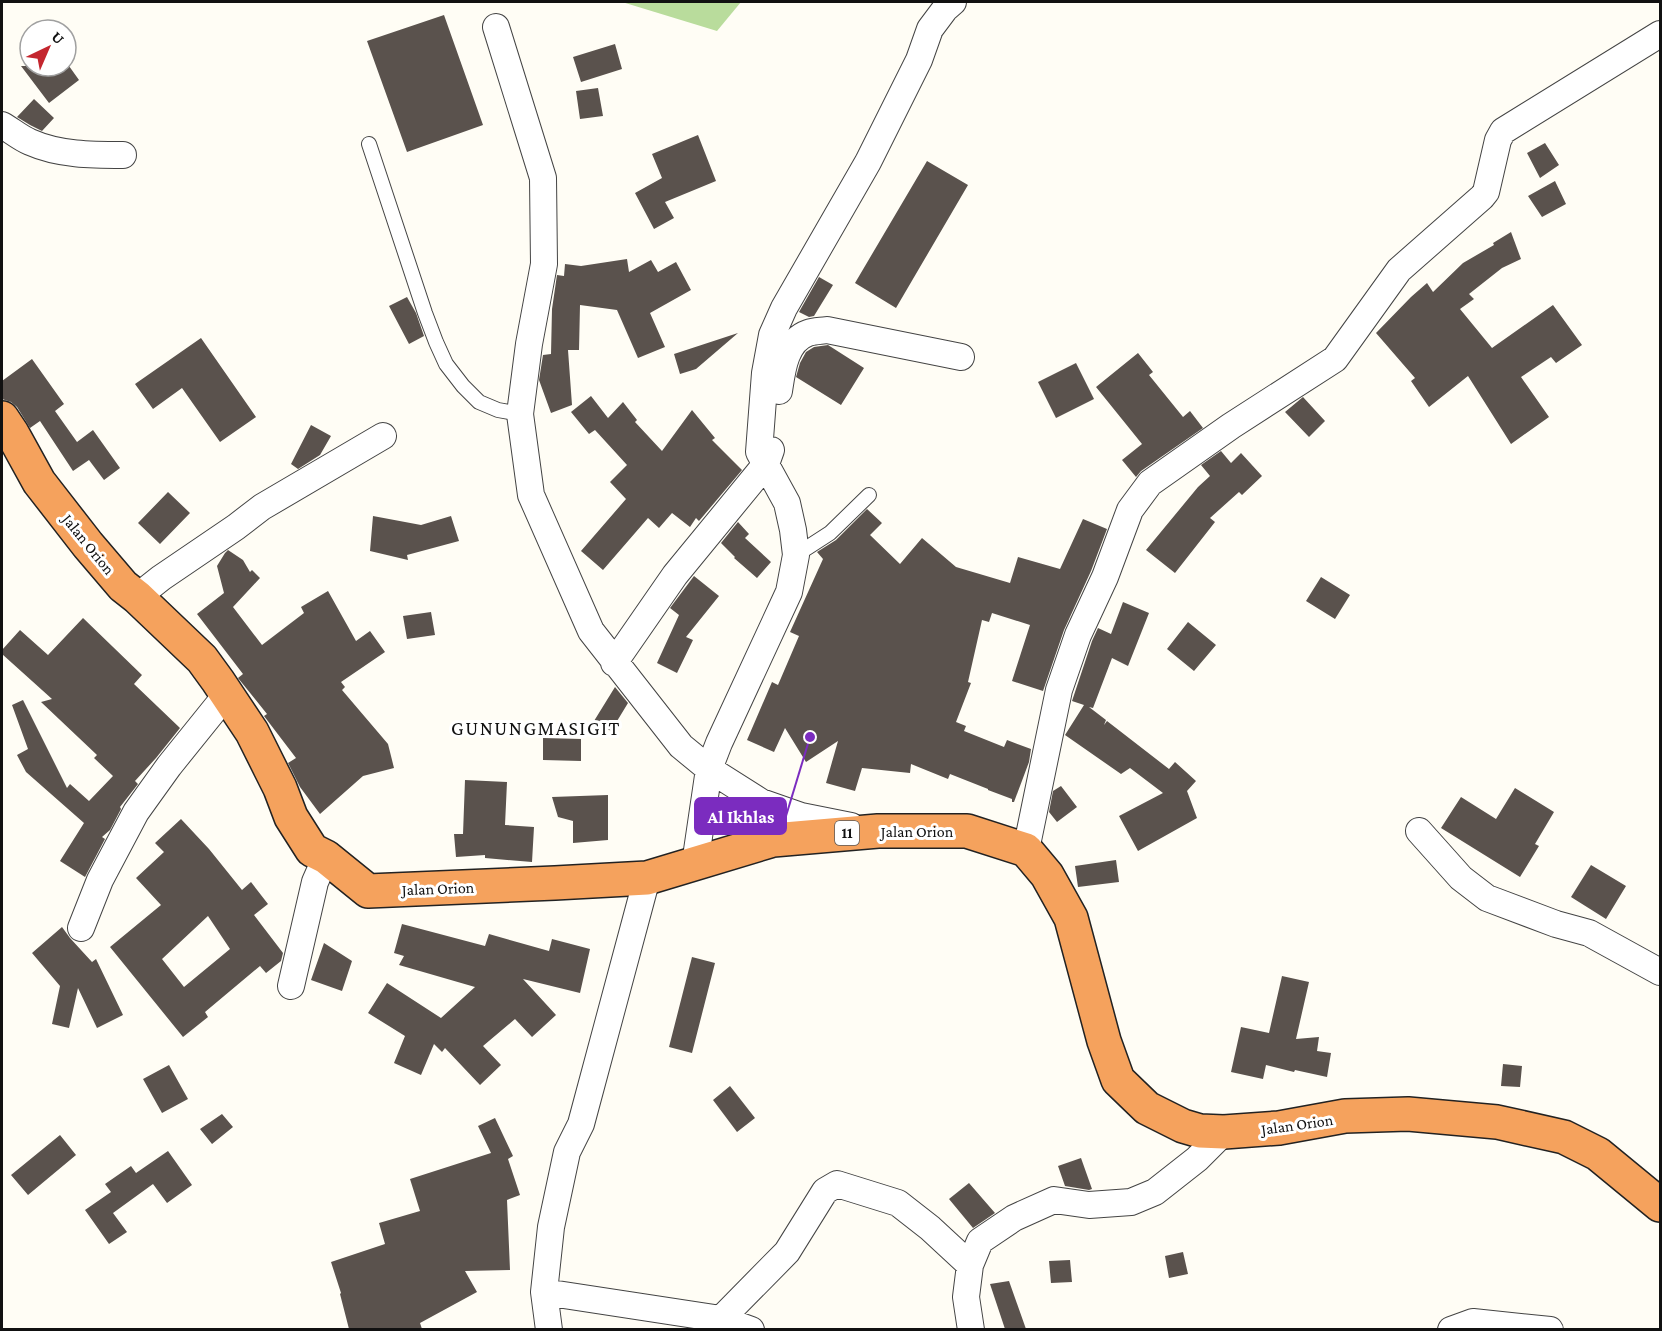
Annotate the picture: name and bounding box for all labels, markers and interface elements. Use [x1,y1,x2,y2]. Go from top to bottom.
north arrow [18,18,78,78]
text: U [48,28,68,48]
street label: Jalan Orion [57,509,118,579]
district label: GUNUNGMASIGIT [451,717,621,739]
callout: Al Ikhlas [695,798,786,834]
text: Al Ikhlas [707,807,774,827]
road number: 11 [835,821,859,845]
street label: Jalan Orion [879,823,954,841]
street label: Jalan Orion [400,879,475,899]
street label: Jalan Orion [1258,1111,1335,1139]

